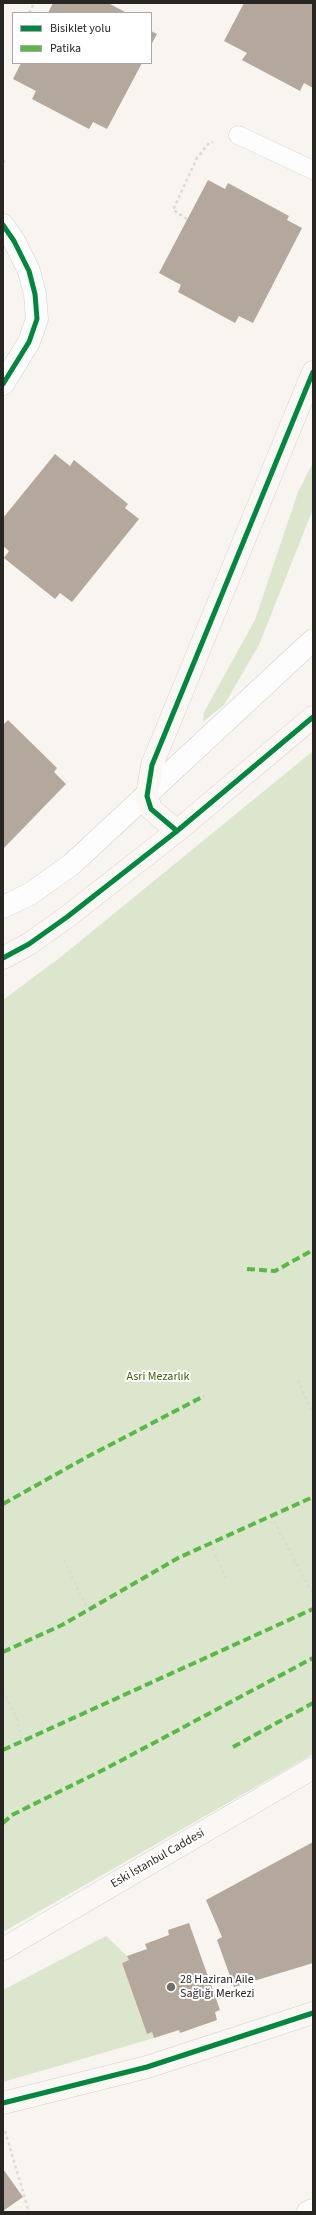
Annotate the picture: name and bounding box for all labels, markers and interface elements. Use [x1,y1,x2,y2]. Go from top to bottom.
legend [12,12,152,64]
text: Bisiklet yolu [50,20,111,37]
text: Patika [50,40,81,57]
park label: Asri Mezarlık [126,1370,190,1384]
street label: Eski İstanbul Caddesi [109,1826,207,1892]
place label: 28 Haziran Aile Sağlığı Merkezi [180,1973,255,2001]
marker: 28 Haziran Aile Sağlığı Merkezi [165,1981,177,1993]

